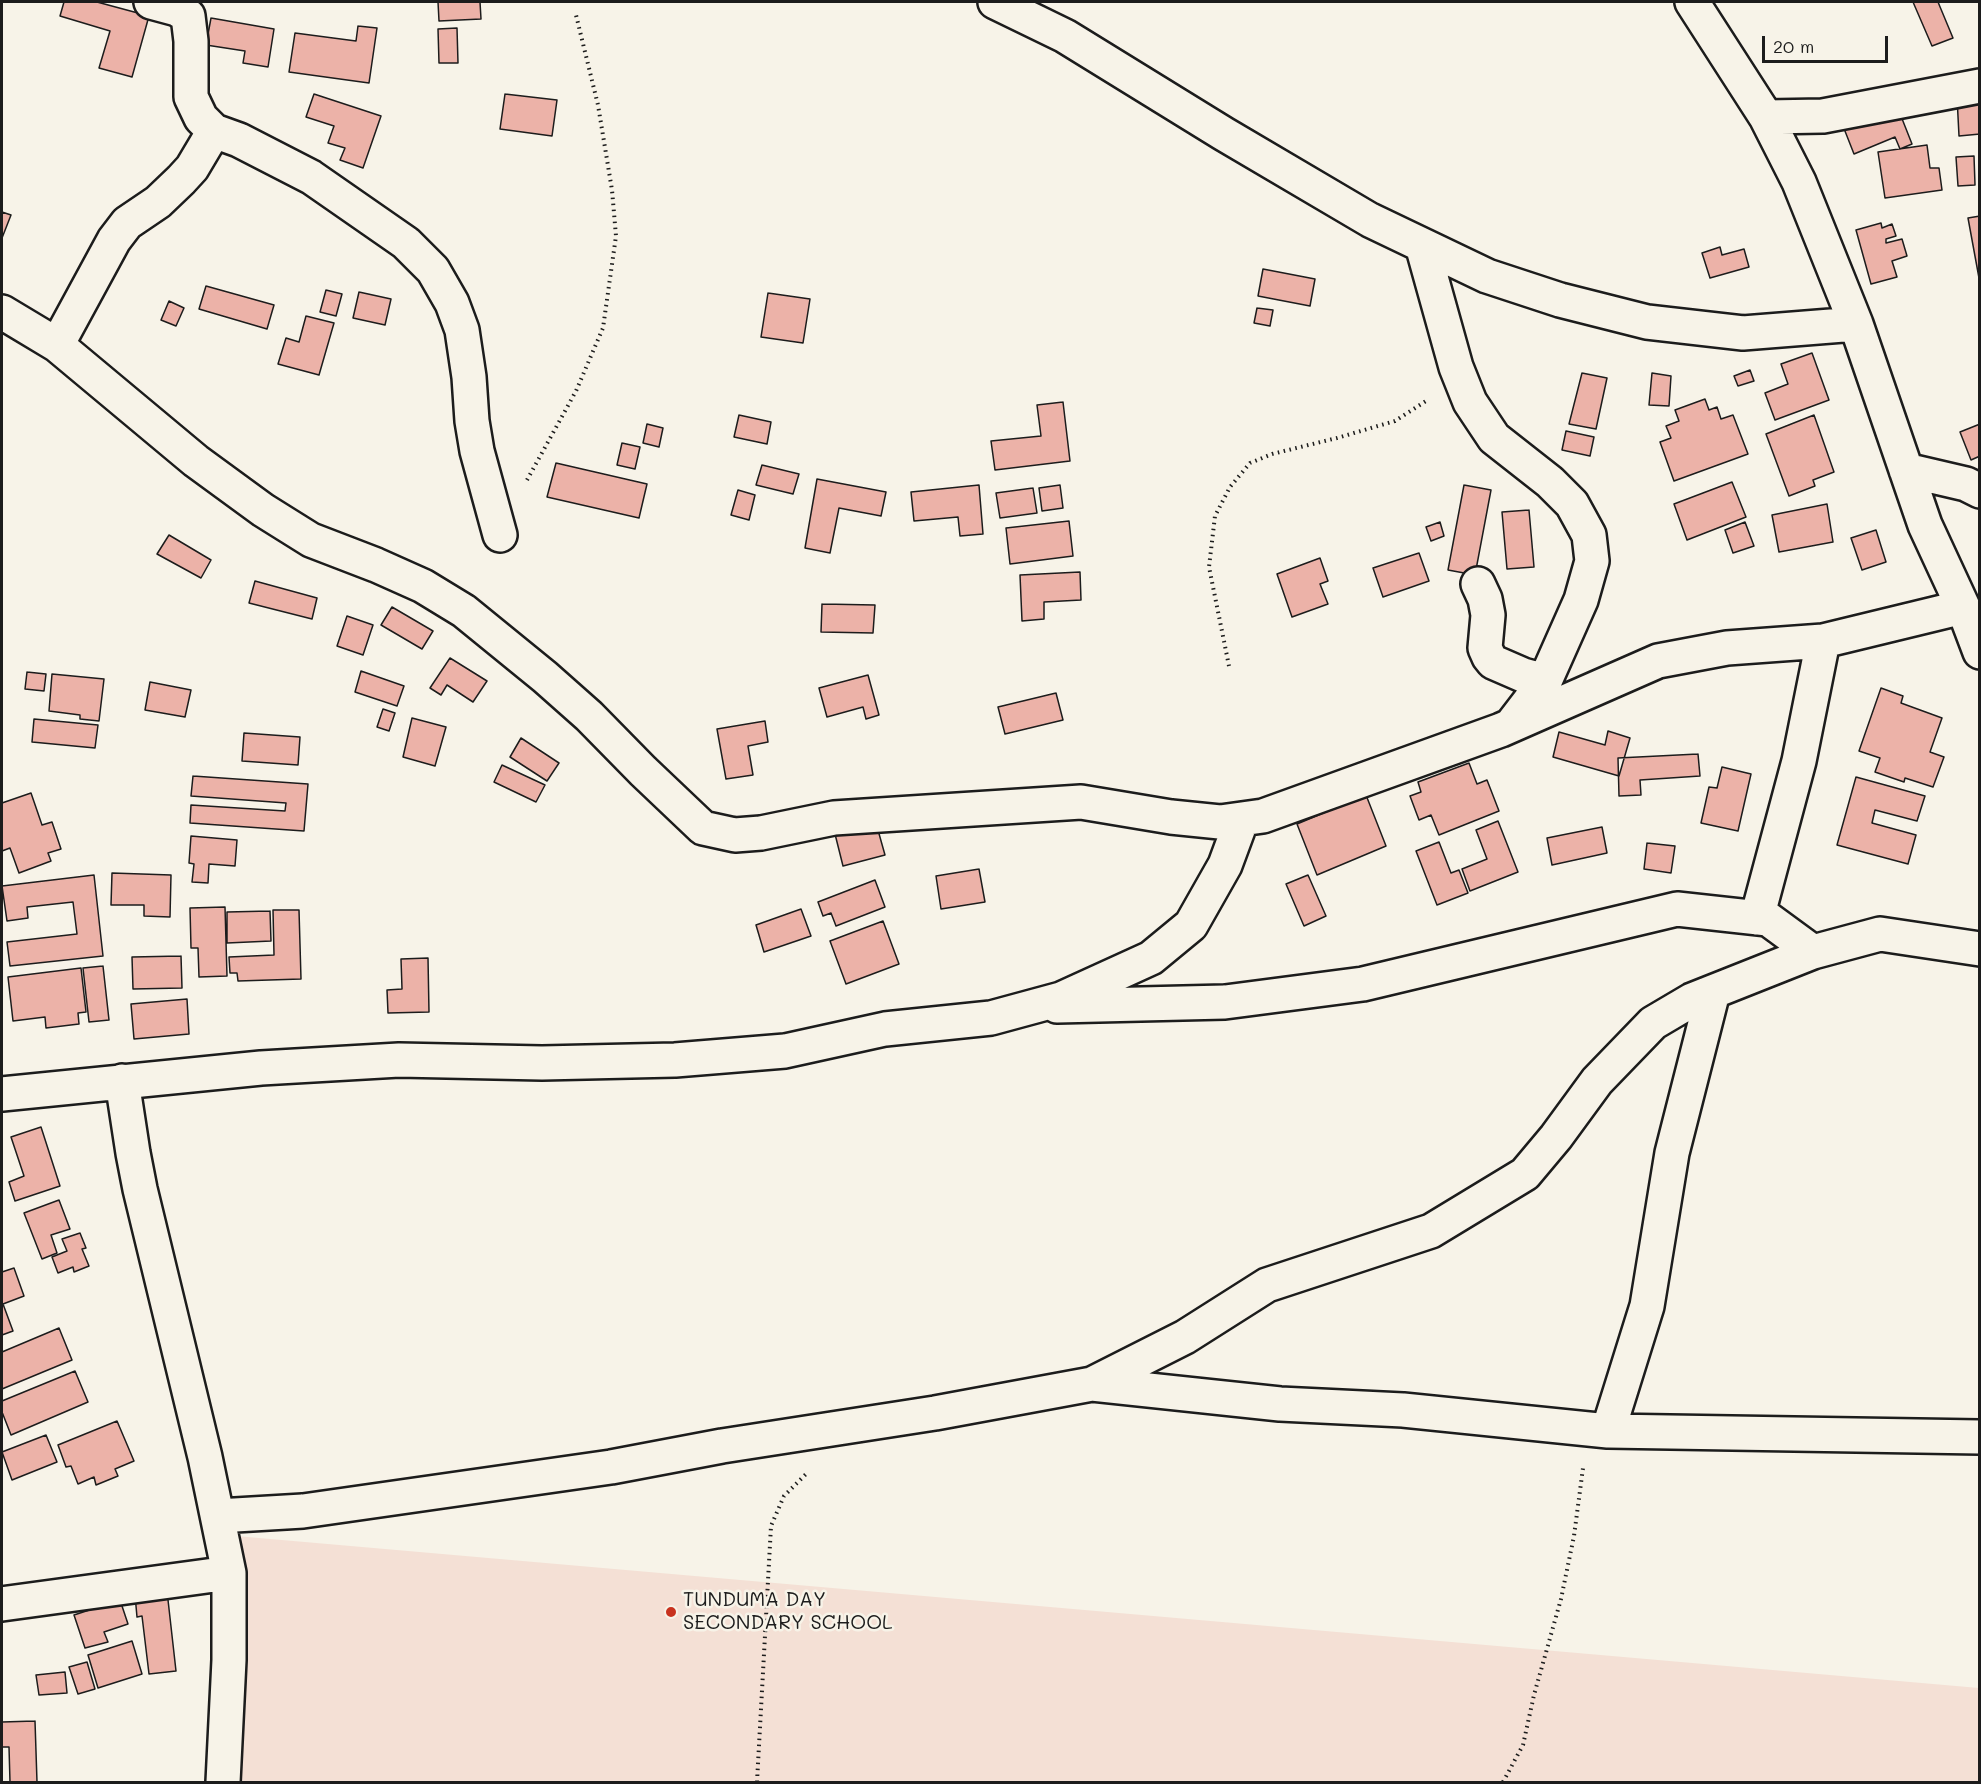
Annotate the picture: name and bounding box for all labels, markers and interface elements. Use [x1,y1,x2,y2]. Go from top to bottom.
scale bar [1765,24,1891,62]
text: 20 m [1773,34,1814,58]
place label: TUNDUMA DAY SECONDARY SCHOOL [683,1588,892,1635]
marker: TUNDUMA DAY SECONDARY SCHOOL [664,1605,678,1619]

